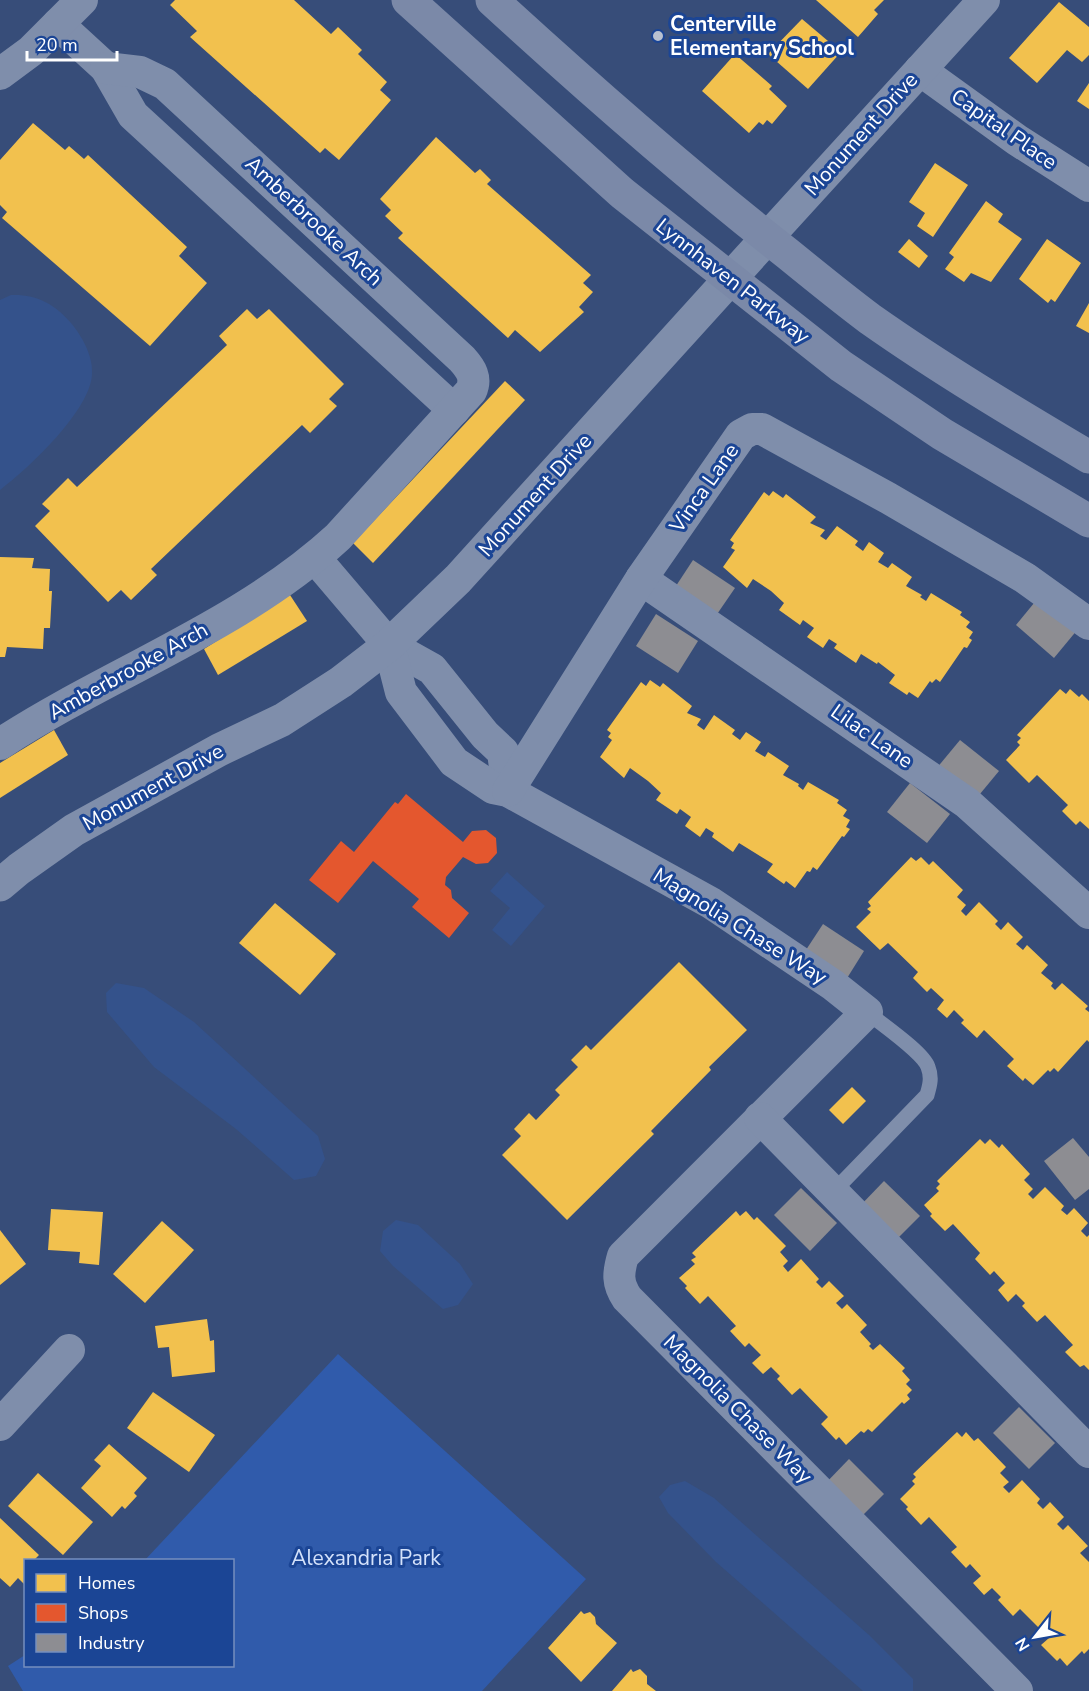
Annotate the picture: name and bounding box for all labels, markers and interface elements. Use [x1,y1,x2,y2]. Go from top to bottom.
place label: Centerville Elementary School [670,10,854,62]
scale bar [27,24,117,62]
marker: Centerville Elementary School [651,29,665,43]
text: 20 m [36,33,78,57]
street label: Monument Drive [798,66,924,202]
street label: Capital Place [945,82,1063,176]
street label: Amberbrooke Arch [239,150,389,292]
street label: Lynnhaven Parkway [650,212,816,350]
street label: Monument Drive [472,427,598,563]
street label: Vinca Lane [662,438,745,539]
street label: Amberbrooke Arch [43,616,213,726]
street label: Lilac Lane [825,697,919,775]
street label: Monument Drive [78,737,228,837]
street label: Magnolia Chase Way [648,861,832,991]
street label: Magnolia Chase Way [657,1328,819,1490]
park label: Alexandria Park [291,1544,441,1572]
legend [24,1559,234,1667]
text: Homes [78,1571,135,1595]
text: Shops [78,1601,128,1625]
north arrow [1005,1607,1065,1667]
text: Industry [78,1631,145,1655]
text: N [1010,1633,1036,1655]

